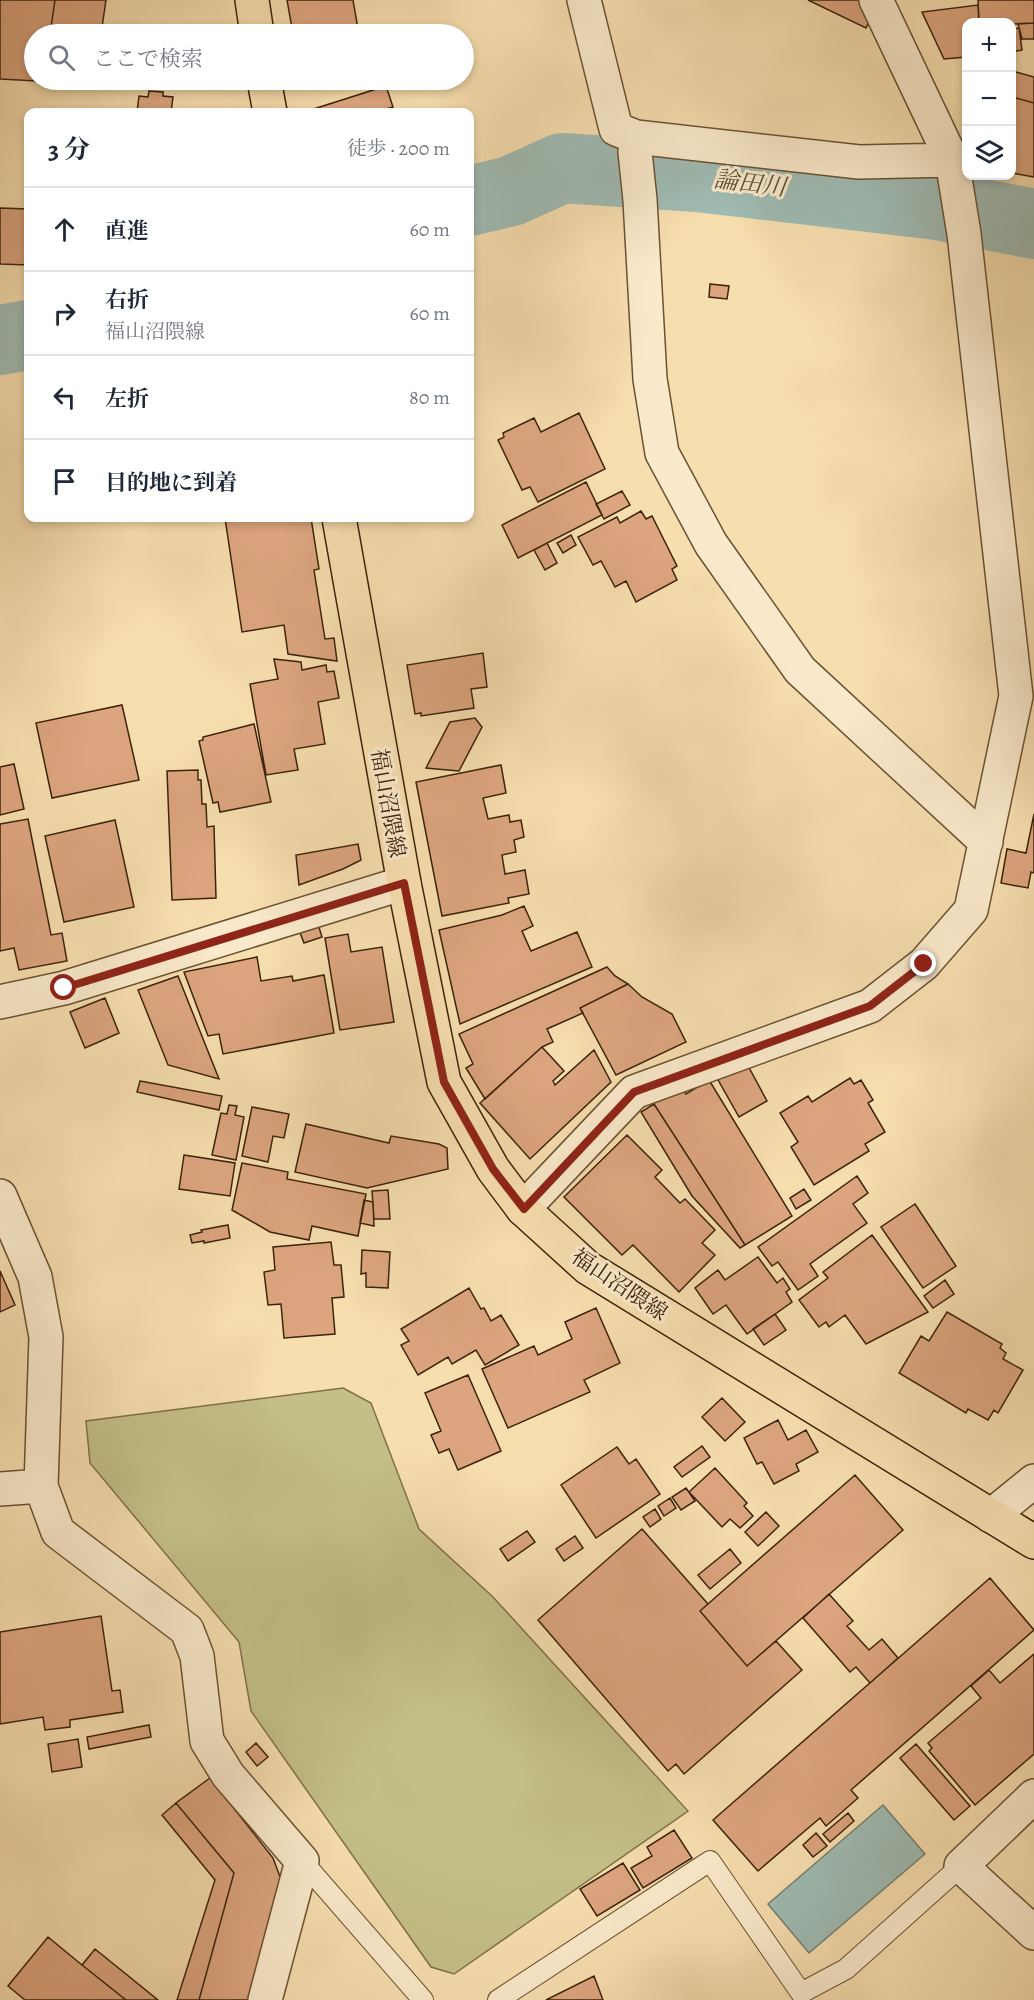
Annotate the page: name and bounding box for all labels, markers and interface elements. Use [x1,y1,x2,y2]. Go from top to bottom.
map controls [962,18,1016,180]
button: + [962,18,1016,72]
search box [24,24,474,90]
icon: search [45,41,78,74]
text: ここで検索 [93,44,203,74]
button: − [962,72,1016,126]
button: layers [962,126,1016,180]
text: 3 分 [48,132,90,167]
text: 徒歩 · 200 m [347,135,450,162]
water label: 論田川 [712,163,791,204]
icon: ahead [48,213,81,246]
text: 直進 [105,216,149,246]
text: 60 m [410,216,450,243]
text: 右折 [105,285,149,315]
icon: right [48,297,81,330]
text: 60 m [410,300,450,327]
text: 福山沼隈線 [105,318,205,345]
icon: left [48,381,81,414]
text: 左折 [105,384,149,414]
text: 80 m [409,384,450,411]
icon: arrive [48,465,81,498]
text: 目的地に到着 [105,468,237,498]
street label: 福山沼隈線 [364,746,412,860]
route end [910,950,936,976]
route start [50,974,76,1000]
street label: 福山沼隈線 [565,1242,673,1328]

